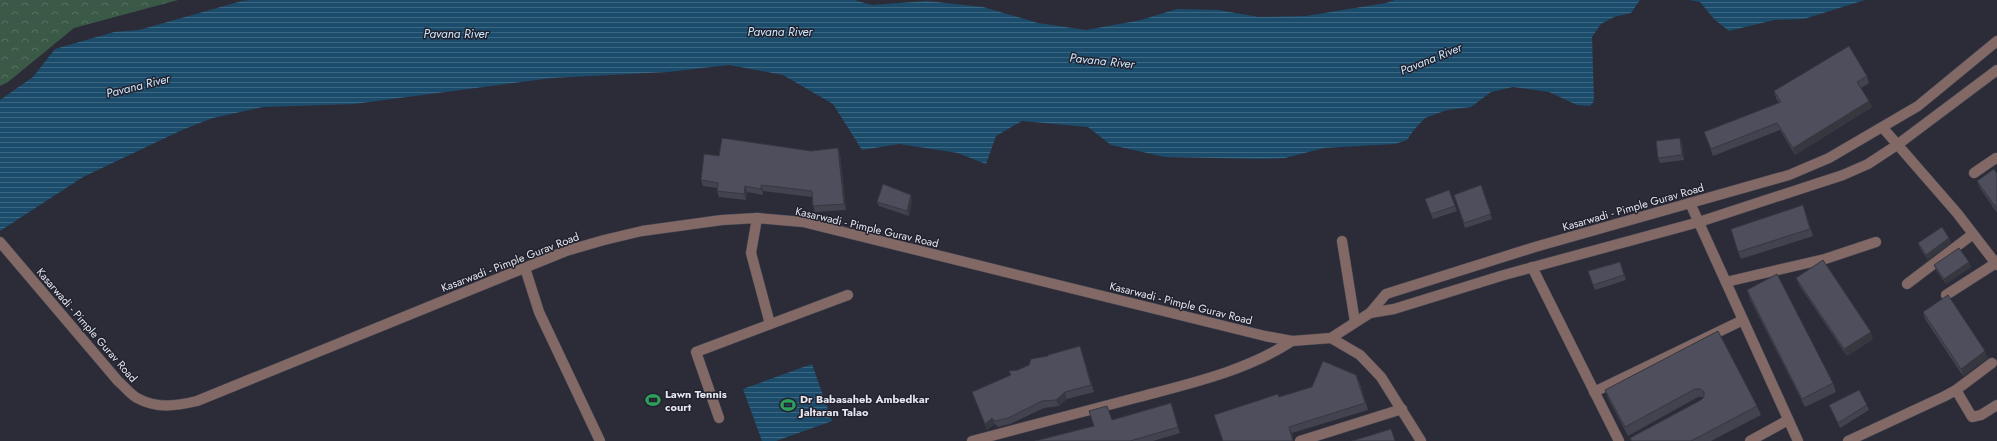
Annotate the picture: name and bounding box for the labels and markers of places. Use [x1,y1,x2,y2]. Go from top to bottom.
place label: Lawn Tennis court [665,386,727,415]
sports icon: Lawn Tennis court [644,391,662,409]
place label: Dr Babasaheb Ambedkar Jaltaran Talao [798,391,930,420]
sports icon: Dr Babasaheb Ambedkar Jaltaran Talao [779,396,797,414]

